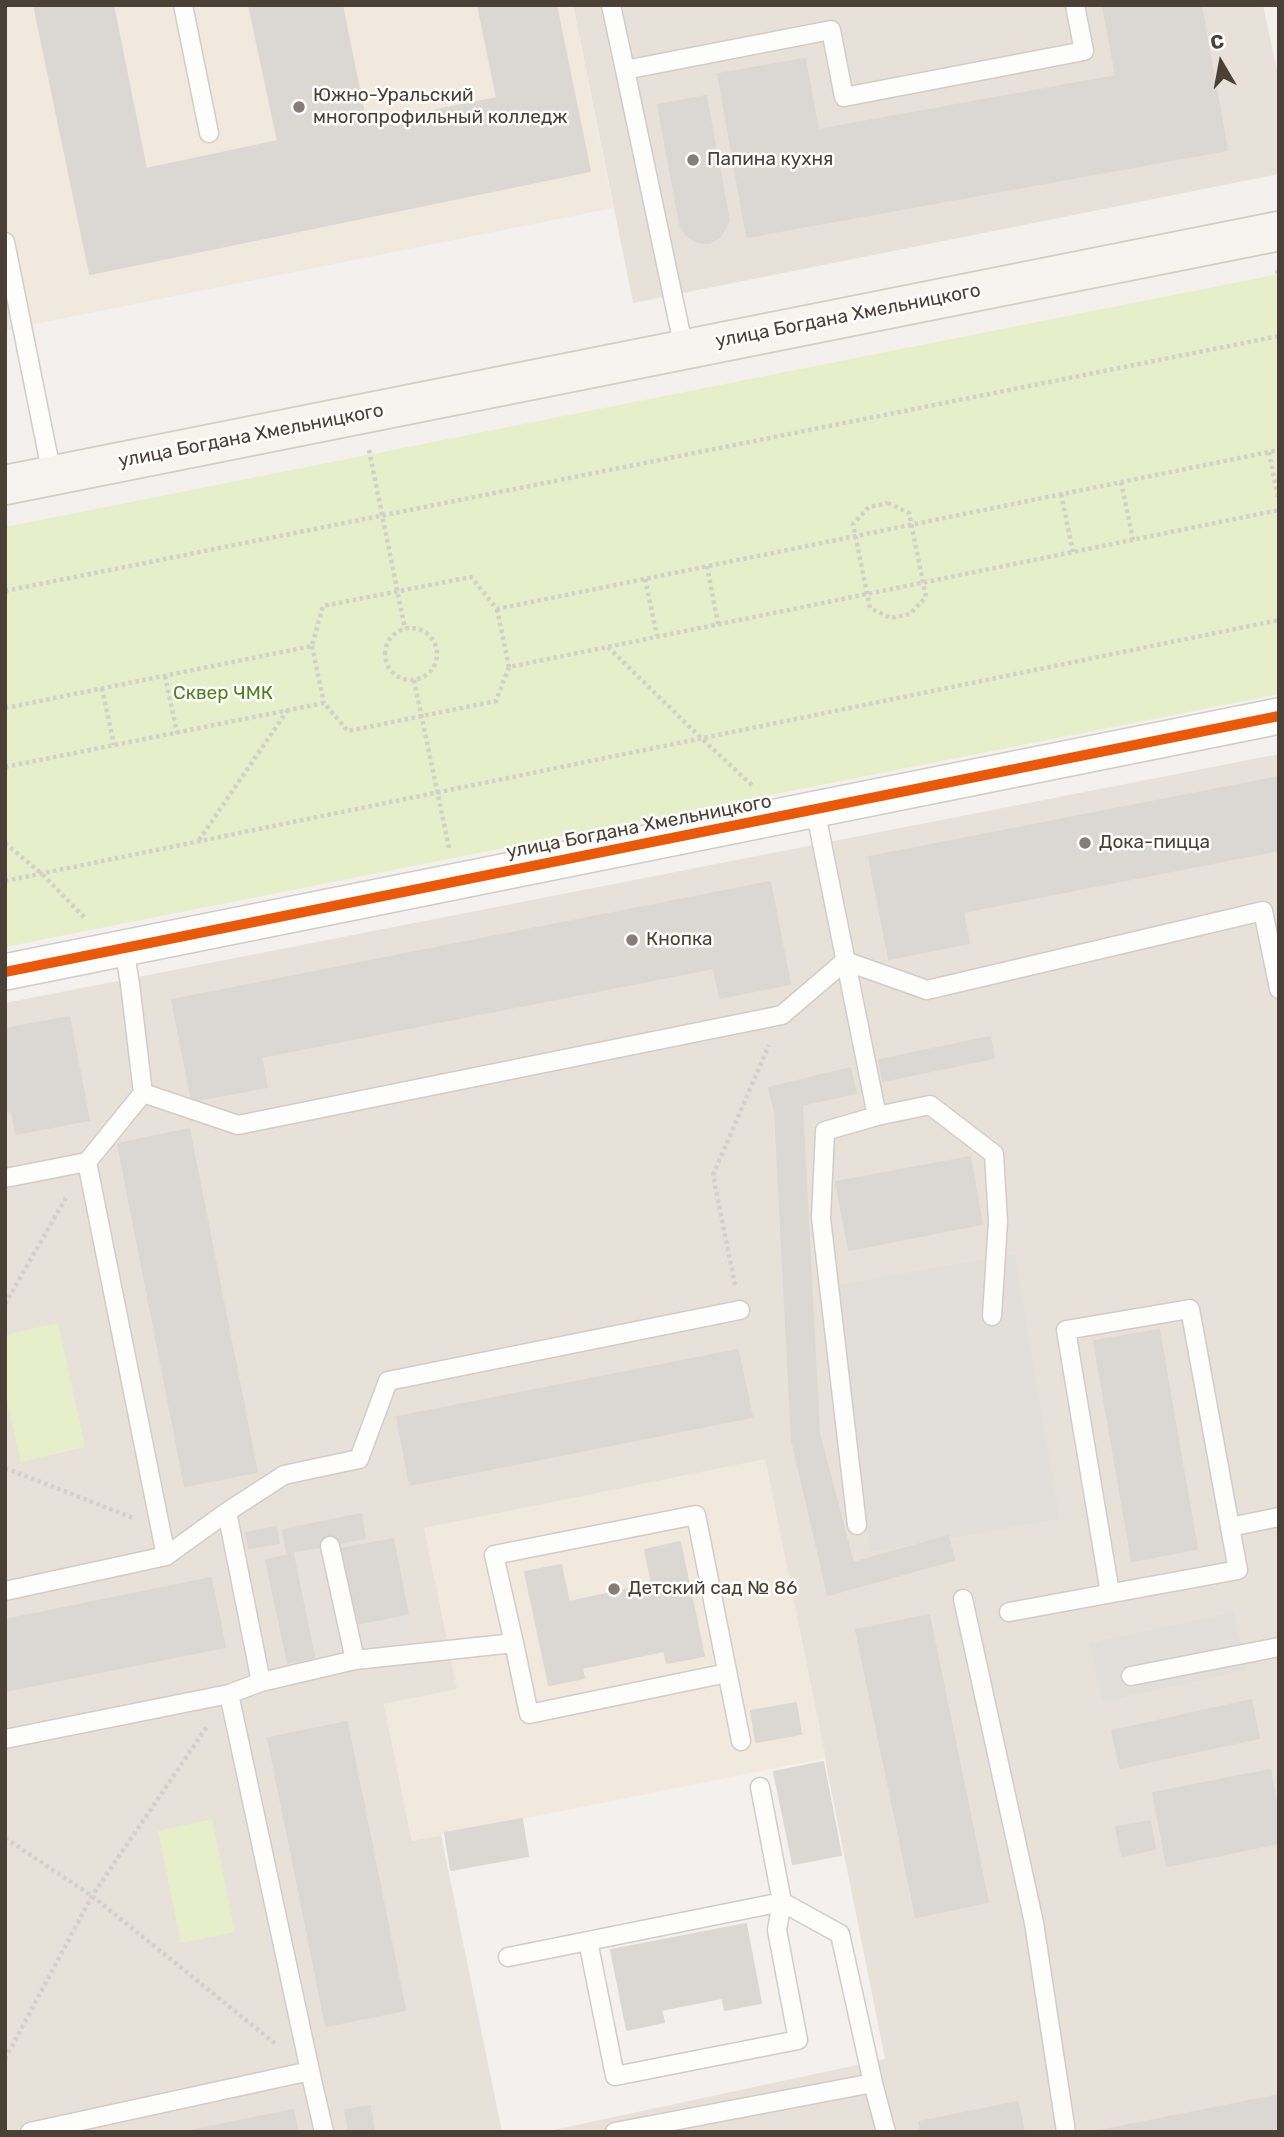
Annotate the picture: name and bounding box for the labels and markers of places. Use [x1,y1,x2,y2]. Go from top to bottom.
place label: Южно-Уральский многопрофильный колледж [313,85,567,129]
marker: Южно-Уральский многопрофильный колледж [291,99,307,115]
place label: Папина кухня [707,149,833,171]
marker: Папина кухня [685,152,701,168]
place label: Дока-пицца [1099,832,1210,854]
marker: Дока-пицца [1077,835,1093,851]
place label: Кнопка [646,929,713,951]
marker: Кнопка [624,932,640,948]
place label: Детский сад № 86 [628,1578,797,1600]
marker: Детский сад № 86 [606,1581,622,1597]

